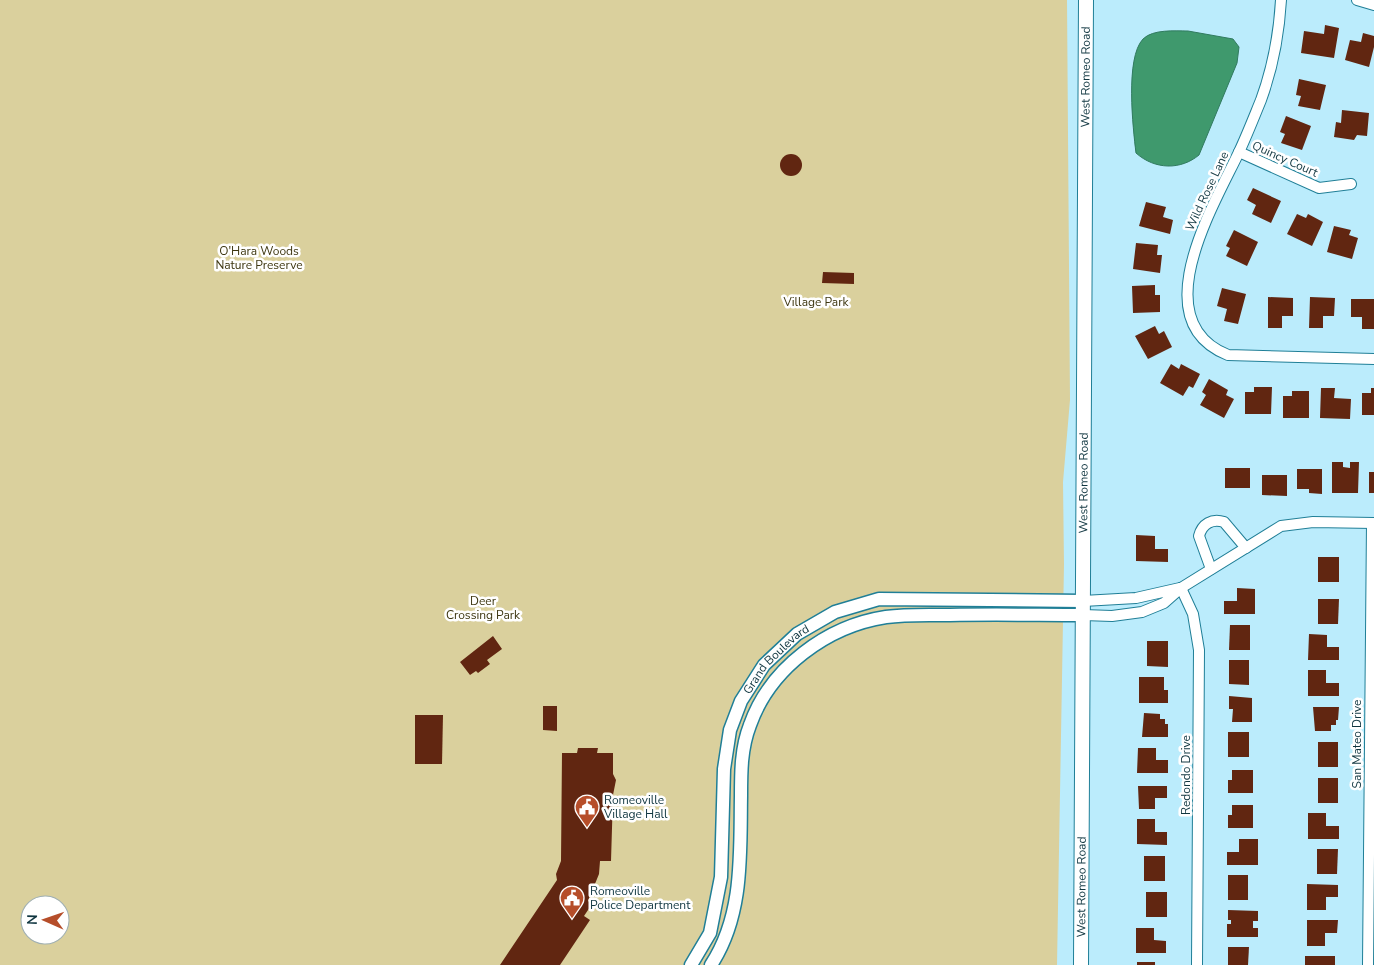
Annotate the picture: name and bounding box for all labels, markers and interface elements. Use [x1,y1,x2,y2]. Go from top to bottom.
street label: West Romeo Road [1077,27,1094,128]
street label: Quincy Court [1250,137,1321,181]
street label: Wild Rose Lane [1182,149,1232,233]
park label: O'Hara Woods Nature Preserve [215,243,303,273]
park label: Village Park [783,294,849,310]
street label: West Romeo Road [1075,432,1092,534]
park label: Deer Crossing Park [446,593,521,623]
street label: Grand Boulevard [739,621,812,697]
street label: San Mateo Drive [1349,699,1365,789]
street label: Redondo Drive [1178,735,1194,815]
place label: Romeoville Village Hall [603,792,668,822]
public building icon: Romeoville Village Hall [574,794,600,828]
street label: West Romeo Road [1073,836,1090,938]
place label: Romeoville Police Department [590,883,691,913]
public building icon: Romeoville Police Department [559,885,585,919]
north arrow [20,895,70,945]
text: N [23,914,42,925]

